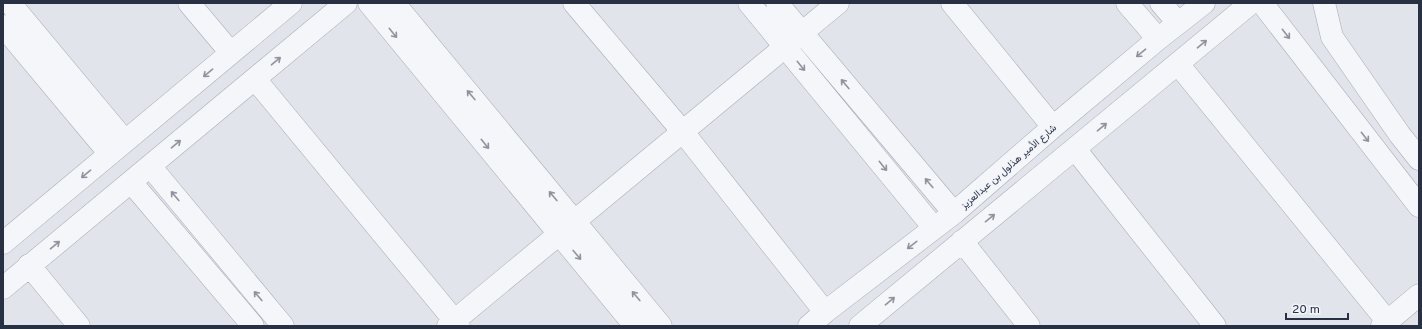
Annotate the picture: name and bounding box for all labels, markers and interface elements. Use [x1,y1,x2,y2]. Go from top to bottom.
one-way arrow [389,28,398,39]
one-way arrow [1282,28,1290,39]
one-way arrow [1196,39,1207,48]
one-way arrow [1135,49,1146,58]
one-way arrow [271,56,282,65]
one-way arrow [796,60,805,71]
one-way arrow [202,68,213,77]
one-way arrow [840,79,849,89]
one-way arrow [466,90,475,101]
street label: شارع الأمير هذلول بن عبدالعزيز [958,122,1060,213]
one-way arrow [1096,123,1107,132]
one-way arrow [1361,131,1370,142]
one-way arrow [171,139,182,148]
one-way arrow [481,139,489,150]
one-way arrow [879,161,888,172]
one-way arrow [81,169,92,178]
one-way arrow [924,178,933,189]
one-way arrow [549,190,558,201]
one-way arrow [170,191,179,202]
one-way arrow [985,214,996,223]
one-way arrow [49,240,60,249]
one-way arrow [907,240,918,249]
one-way arrow [572,250,581,261]
one-way arrow [254,291,263,301]
one-way arrow [632,291,641,301]
scale bar [1286,295,1348,321]
one-way arrow [885,297,895,306]
text: 20 m [1292,302,1320,318]

